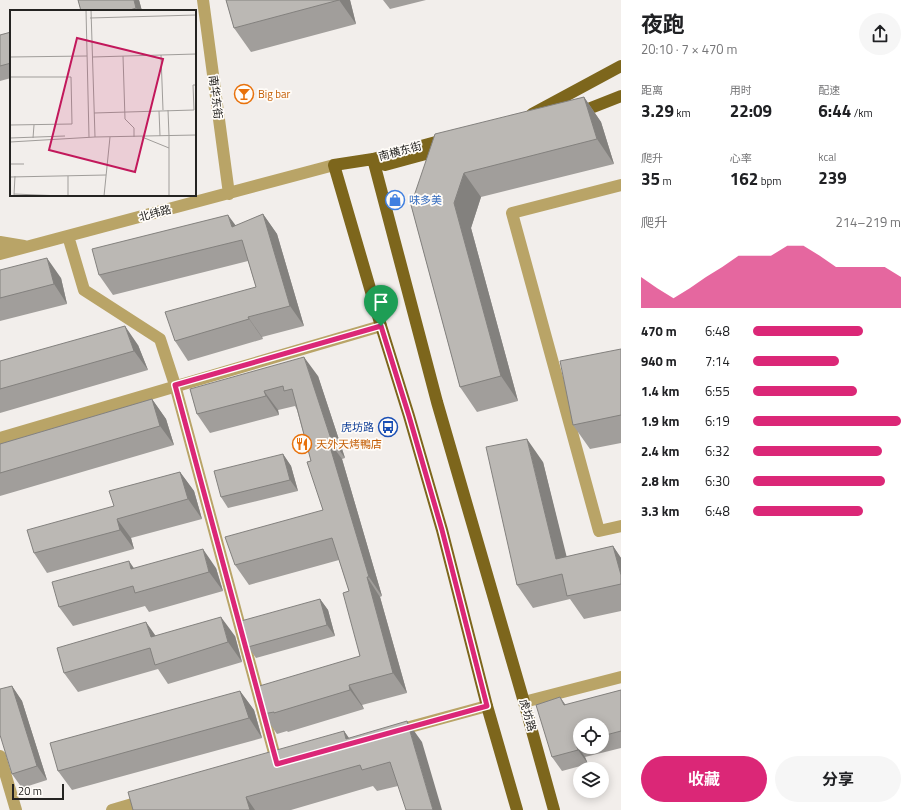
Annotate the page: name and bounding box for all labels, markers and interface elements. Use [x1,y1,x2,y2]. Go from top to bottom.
text: 夜跑 [641,7,685,41]
inset map [10,10,196,196]
button: share [859,13,901,55]
text: 20:10 · 7 × 470 m [641,39,737,59]
street label: 南华东街 [205,74,227,120]
text: 距离 [641,82,663,98]
text: 用时 [730,82,752,98]
text: 配速 [818,82,840,98]
bar icon: Big bar [233,83,255,105]
place label: Big bar [258,86,291,102]
text: 3.29 [641,98,674,124]
text: 22:09 [730,98,772,124]
text: 6:44 [818,98,851,124]
text: km [674,105,691,121]
text: /km [851,105,873,121]
street label: 南横东街 [377,138,423,164]
text: kcal [818,149,836,165]
text: 爬升 [641,150,663,166]
text: 心率 [730,150,752,166]
text: 239 [818,165,847,191]
text: 35 [641,166,660,192]
text: 162 [730,166,758,192]
text: m [660,173,672,189]
text: bpm [758,173,781,189]
shop icon: 味多美 [384,189,406,211]
place label: 味多美 [409,192,442,208]
street label: 北纬路 [137,201,173,225]
text: 爬升 [641,212,667,232]
text: 214–219 m [835,212,901,232]
pin [364,285,398,326]
icon: arrive [370,291,392,313]
text: 470 m [641,321,677,341]
text: 6:48 [705,321,730,341]
text: 940 m [641,351,677,371]
text: 7:14 [705,351,730,371]
text: 1.4 km [641,381,679,401]
text: 6:55 [705,381,730,401]
text: 1.9 km [641,411,679,431]
text: 6:19 [705,411,730,431]
bus stop icon: 虎坊路 [377,416,399,438]
place label: 虎坊路 [341,419,374,435]
restaurant icon: 天外天烤鴨店 [291,433,313,455]
place label: 天外天烤鴨店 [316,436,382,452]
text: 2.4 km [641,441,679,461]
text: 6:32 [705,441,730,461]
text: 2.8 km [641,471,679,491]
text: 6:30 [705,471,730,491]
text: 3.3 km [641,501,679,521]
text: 6:48 [705,501,730,521]
street label: 虎坊路 [516,697,540,733]
map controls [573,718,609,798]
button: locate [573,718,609,754]
button: 收藏 [641,756,767,802]
button: 分享 [775,756,901,802]
button: layers [573,762,609,798]
scale bar [12,782,64,801]
text: 20 m [18,783,42,799]

